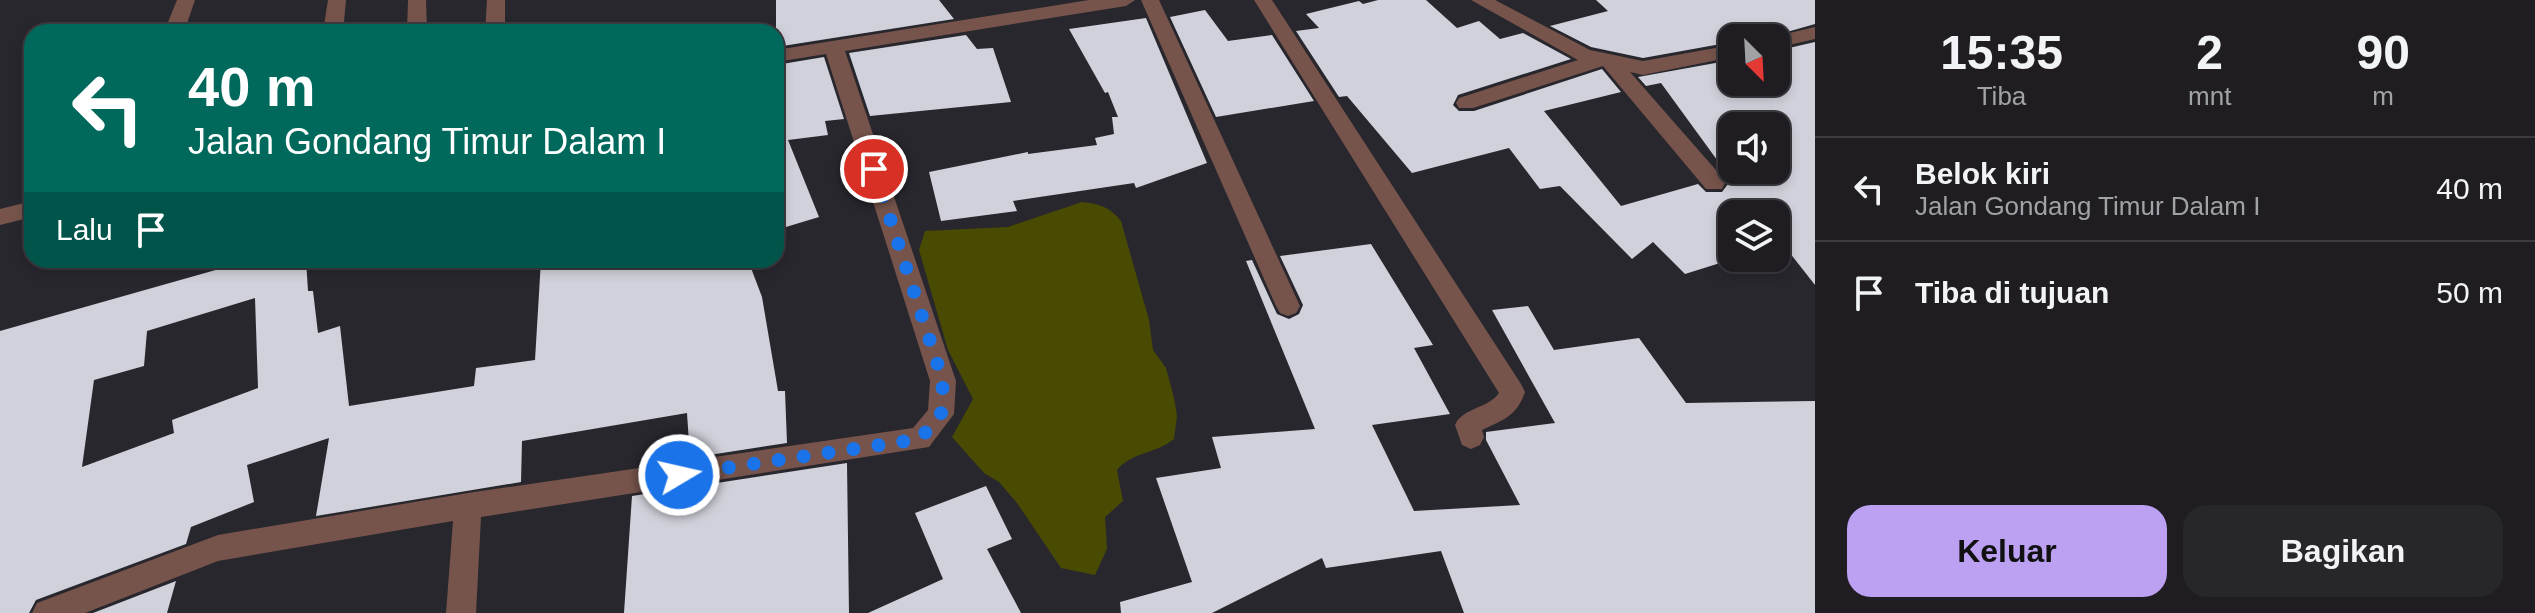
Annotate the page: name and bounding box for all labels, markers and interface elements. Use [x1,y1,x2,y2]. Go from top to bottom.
north arrow [1718,24,1790,96]
map controls [1718,24,1790,272]
text: 15:35 [1940,26,2063,79]
text: 2 [2196,26,2223,79]
text: 90 [2356,26,2410,79]
text: 40 m [188,55,316,118]
icon: left [56,56,160,160]
text: Tiba [1977,81,2026,111]
text: mnt [2188,81,2231,111]
text: m [2372,81,2394,111]
button: sound [1718,112,1790,184]
text: Jalan Gondang Timur Dalam I [188,121,666,162]
pin [840,135,908,203]
icon: arrive [852,147,896,191]
text: Belok kiri [1915,157,2050,190]
icon: left [1847,167,1891,211]
text: 40 m [2436,172,2503,205]
text: Jalan Gondang Timur Dalam I [1915,191,2260,221]
button: layers [1718,200,1790,272]
icon: arrive [129,208,173,252]
text: Lalu [56,213,113,246]
icon: arrive [1847,271,1891,315]
text: Tiba di tujuan [1915,276,2109,309]
text: 50 m [2436,276,2503,309]
position arrow [637,433,721,517]
button: Keluar [1847,505,2167,597]
button: Bagikan [2183,505,2503,597]

